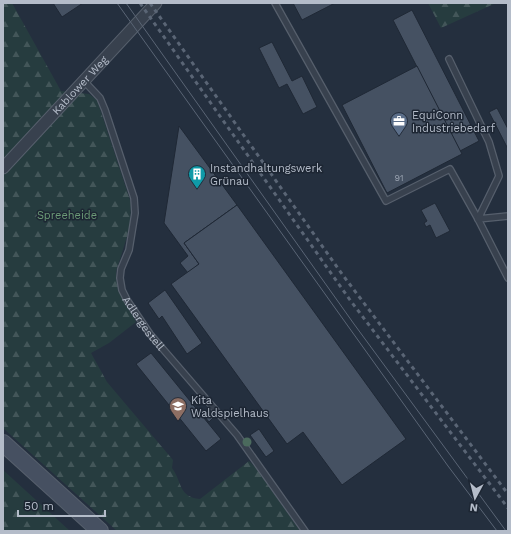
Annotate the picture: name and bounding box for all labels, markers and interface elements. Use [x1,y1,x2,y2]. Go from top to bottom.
street label: Kablower Weg [49,53,110,117]
place label: EquiConn Industriebedarf [412,109,496,135]
office icon: EquiConn Industriebedarf [389,111,409,136]
place label: Instandhaltungswerk Grünau [210,162,322,188]
building icon: Instandhaltungswerk Grünau [187,164,207,189]
house number: 91 [394,173,404,183]
park label: Spreeheide [37,209,97,222]
street label: Adlergestell [120,294,168,353]
place label: Kita Waldspielhaus [191,394,269,420]
school or university icon: Kita Waldspielhaus [168,396,188,421]
north arrow [455,478,495,518]
scale bar [18,492,105,518]
text: 50 m [24,499,54,513]
text: N [469,500,479,514]

